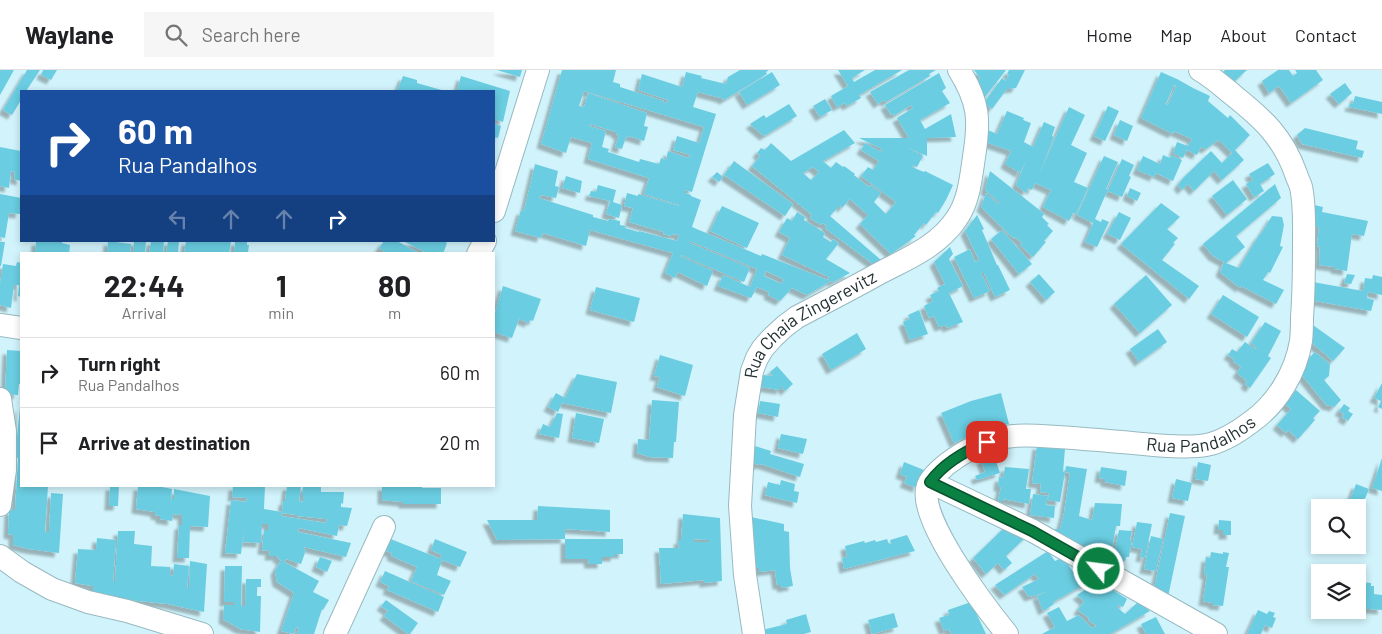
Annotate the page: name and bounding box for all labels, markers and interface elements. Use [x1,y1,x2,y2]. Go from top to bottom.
search box [144,12,494,57]
text: Waylane [25,20,114,49]
icon: search [162,21,190,49]
text: Search here [202,23,301,46]
text: Home [1086,24,1132,46]
text: Map [1160,24,1192,46]
text: About [1220,24,1267,46]
text: Contact [1295,24,1357,46]
text: 60 m [118,109,193,151]
icon: right [35,110,100,175]
text: Rua Pandalhos [118,151,257,177]
icon: left [164,205,192,233]
icon: ahead [217,205,245,233]
icon: ahead [270,205,298,233]
icon: right [323,205,351,233]
street label: Rua Chaia Zingerevitz [739,265,880,380]
text: 22:44 [104,267,185,303]
text: 1 [276,267,287,303]
text: 80 [378,267,411,303]
text: Arrival [122,303,167,322]
text: min [268,303,294,322]
text: m [388,303,401,322]
text: Turn right [78,352,160,375]
icon: right [35,359,63,387]
text: 60 m [440,361,480,384]
text: Rua Pandalhos [78,375,179,394]
street label: Rua Pandalhos [1145,410,1260,457]
pin [966,421,1008,463]
icon: arrive [973,428,1001,456]
icon: arrive [35,429,63,457]
text: Arrive at destination [78,431,250,454]
text: 20 m [440,431,480,454]
map controls [1311,499,1366,619]
button: search [1311,499,1366,554]
position arrow [1072,542,1124,594]
button: layers [1311,564,1366,619]

